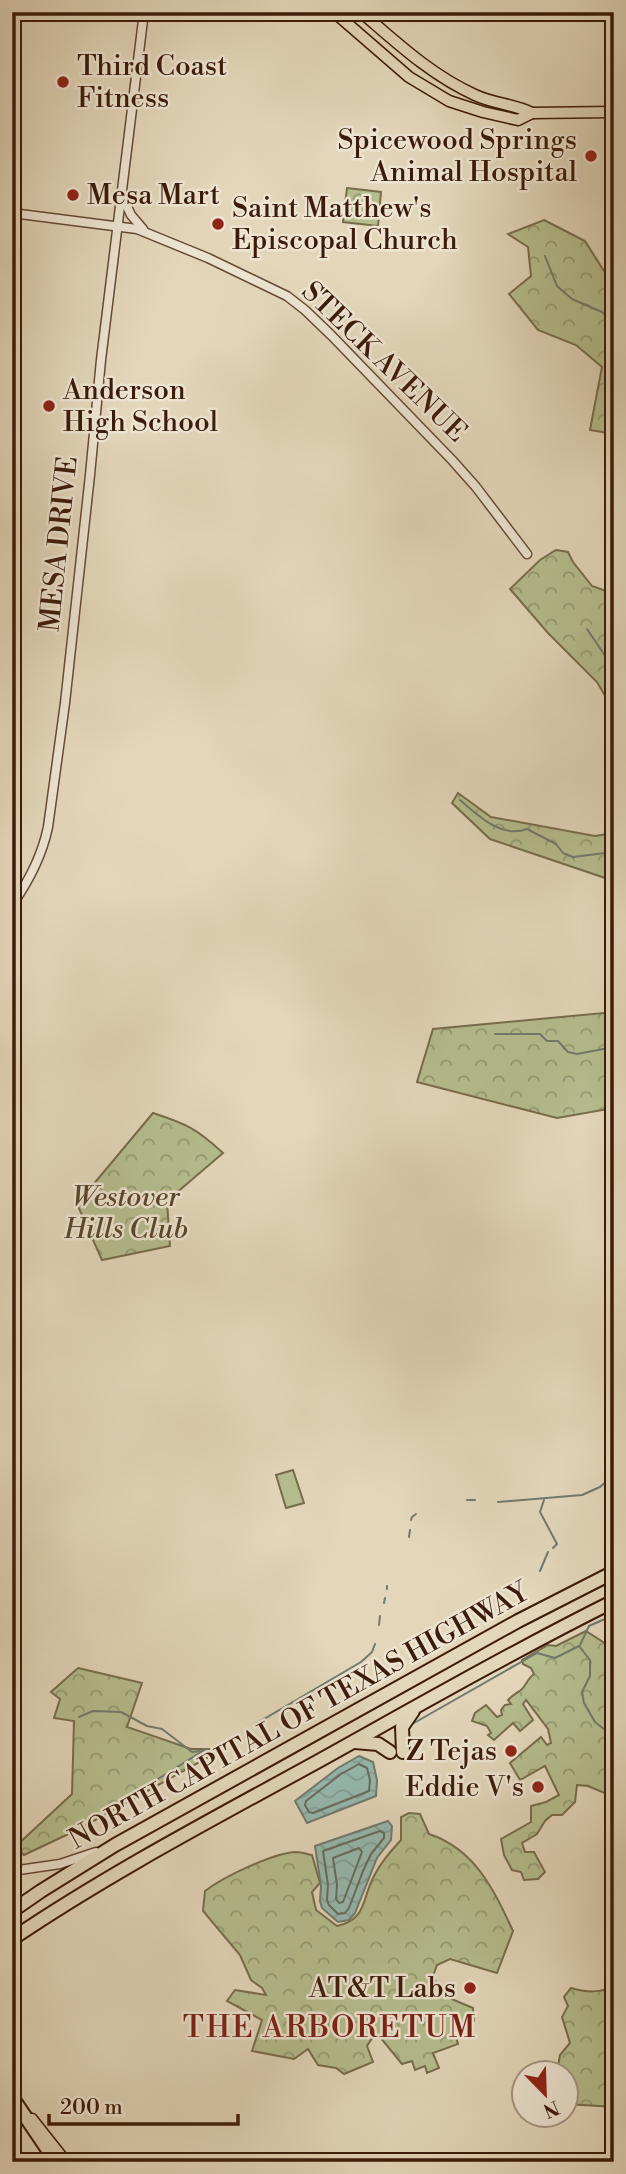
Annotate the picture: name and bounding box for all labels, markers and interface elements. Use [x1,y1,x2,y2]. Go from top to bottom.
place label: Third Coast Fitness [77,49,227,116]
marker: Third Coast Fitness [55,74,71,90]
place label: Spicewood Springs Animal Hospital [337,123,577,190]
marker: Spicewood Springs Animal Hospital [583,148,599,164]
place label: Mesa Mart [87,178,220,213]
marker: Mesa Mart [65,187,81,203]
place label: Saint Matthew's Episcopal Church [232,191,458,258]
marker: Saint Matthew's Episcopal Church [210,216,226,232]
street label: STECK AVENUE [294,274,474,450]
place label: Anderson High School [62,373,218,440]
marker: Anderson High School [41,398,57,414]
street label: MESA DRIVE [32,455,86,633]
park label: Westover Hills Club [63,1180,188,1247]
street label: NORTH CAPITAL OF TEXAS HIGHWAY [63,1574,536,1857]
place label: Z Tejas [406,1734,497,1769]
marker: Z Tejas [503,1743,519,1759]
place label: Eddie V's [405,1770,524,1805]
marker: Eddie V's [530,1779,546,1795]
place label: AT&T Labs [308,1971,456,2006]
marker: AT&T Labs [462,1980,478,1996]
district label: THE ARBORETUM [183,2009,477,2047]
north arrow [510,2058,580,2128]
scale bar [49,2083,238,2127]
text: 200 m [60,2095,123,2121]
text: N [540,2095,563,2123]

